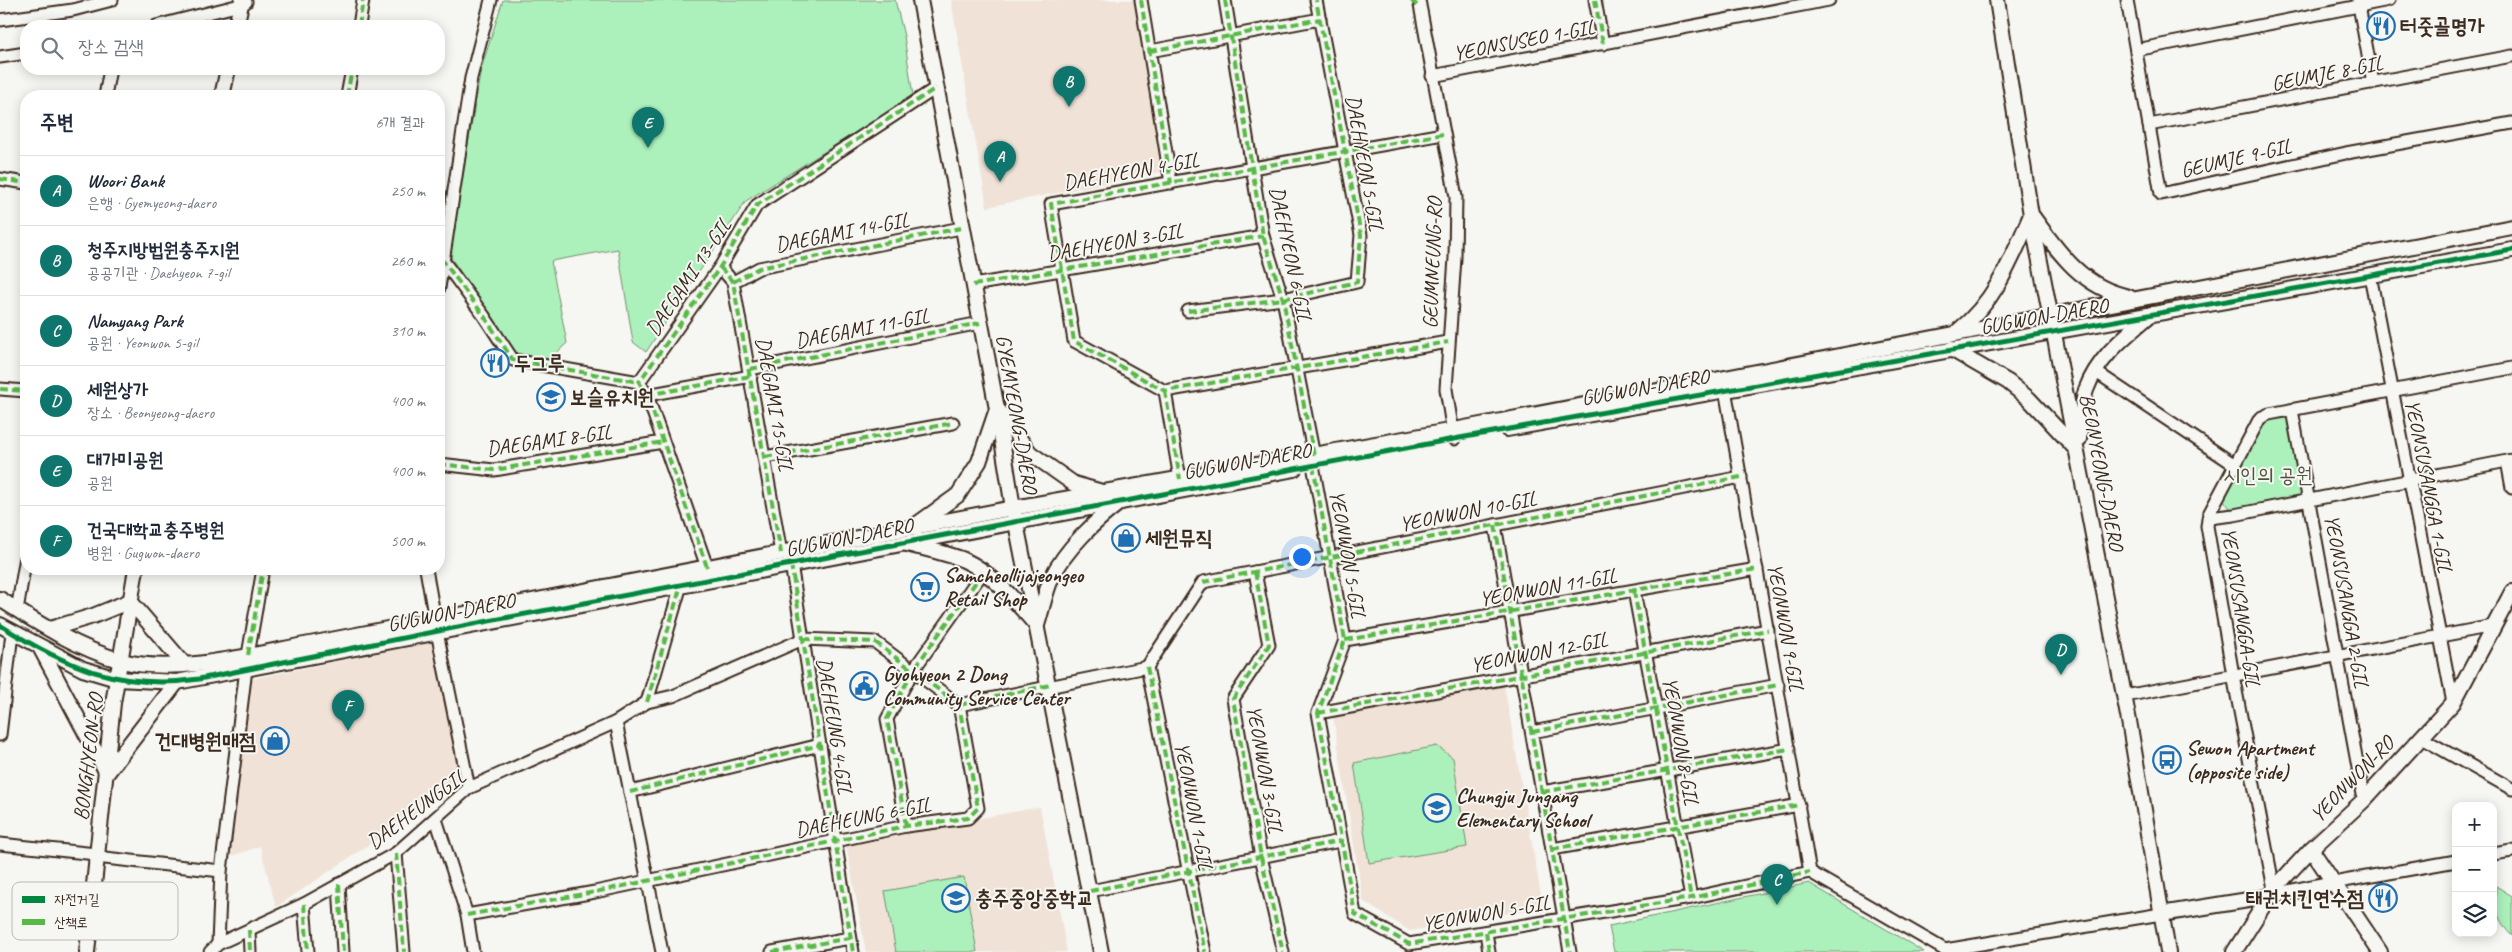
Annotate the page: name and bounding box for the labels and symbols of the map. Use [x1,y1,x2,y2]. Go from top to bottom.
restaurant icon: 터줏골명가 [2366,11,2396,41]
place label: 터줏골명가 [2400,13,2485,39]
street label: YEONSUSEO 1-GIL [1451,14,1597,66]
street label: GEUMJE 8-GIL [2269,49,2385,97]
pin: B [1053,66,1085,107]
street label: DAEHYEON 5-GIL [1340,93,1390,233]
pin: E [632,107,664,148]
street label: GEUMJE 9-GIL [2178,133,2294,183]
pin: A [984,141,1016,182]
street label: DAEHYEON 4-GIL [1061,146,1201,196]
street label: DAEHYEON 6-GIL [1264,184,1318,324]
street label: GEUMNEUNG-RO [1417,194,1447,329]
street label: DAEGAMI 14-GIL [773,206,911,258]
street label: DAEGAMI 13-GIL [639,213,737,340]
street label: DAEHYEON 3-GIL [1045,217,1185,267]
street label: GUGWON-DAERO [1978,292,2112,340]
street label: DAEGAMI 11-GIL [793,302,931,354]
street label: GYEMYEONG-DAERO [990,333,1044,498]
street label: DAEGAMI 15-GIL [750,335,800,473]
restaurant icon: 두그루 [480,348,510,378]
place label: 두그루 [514,350,565,376]
street label: GUGWON-DAERO [1579,363,1713,411]
school or university icon: 보슬유치원 [536,382,566,412]
place label: 보슬유치원 [570,384,655,410]
street label: BEONYEONG-DAERO [2074,391,2130,555]
street label: YEONSUSANGGA 1-GIL [2399,397,2459,575]
street label: DAEGAMI 8-GIL [485,418,613,462]
street label: GUGWON-DAERO [1181,437,1315,485]
park label: 시인의 공원 [2223,462,2313,488]
street label: YEONWON 10-GIL [1397,485,1539,537]
street label: YEONWON 5-GIL [1324,488,1372,620]
street label: GUGWON-DAERO [783,511,917,562]
street label: YEONSUSANGGA 2-GIL [2319,512,2375,690]
shop icon: 세원뮤직 [1111,523,1141,553]
place label: 세원뮤직 [1145,525,1213,551]
street label: YEONSUSANGGA-GIL [2216,525,2266,689]
your location [1289,544,1315,570]
street label: YEONWON 9-GIL [1762,561,1810,693]
place label: Samcheollijajeongeo Retail Shop [944,562,1084,612]
street label: YEONWON 11-GIL [1477,562,1619,612]
supermarket icon: Samcheollijajeongeo Retail Shop [910,572,940,602]
street label: GUGWON-DAERO [385,586,519,637]
street label: YEONWON 12-GIL [1468,626,1610,678]
pin: D [2045,634,2077,675]
street label: DAEHEUNG 4-GIL [811,656,859,796]
place label: Gyohyeon 2 Dong Community Service Center [883,661,1072,712]
public building icon: Gyohyeon 2 Dong Community Service Center [849,671,879,701]
street label: YEONWON 8-GIL [1657,675,1705,807]
street label: BONGHYEON-RO [67,690,109,822]
pin: F [332,690,364,731]
street label: YEONWON 3-GIL [1241,703,1289,835]
shop icon: 건대병원매점 [260,726,290,756]
place label: 건대병원매점 [155,728,256,754]
street label: YEONWON-RO [2305,729,2401,827]
place label: Sewon Apartment (opposite side) [2186,735,2317,785]
street label: YEONWON 1-GIL [1169,740,1219,872]
bus stop icon: Sewon Apartment (opposite side) [2152,745,2182,775]
street label: DAEHEUNGGIL [362,763,471,855]
place label: Chungju Jungang Elementary School [1456,783,1594,833]
street label: DAEHEUNG 6-GIL [793,791,933,843]
school or university icon: Chungju Jungang Elementary School [1422,793,1452,823]
pin: C [1761,864,1793,905]
legend [12,882,178,940]
school or university icon: 충주중앙중학교 [941,883,971,913]
restaurant icon: 태권치킨연수점 [2368,883,2398,913]
place label: 충주중앙중학교 [975,885,1093,911]
place label: 태권치킨연수점 [2246,885,2364,911]
street label: YEONWON 5-GIL [1420,889,1552,937]
text: 자전거길 [54,891,100,908]
text: 산책로 [54,914,88,931]

